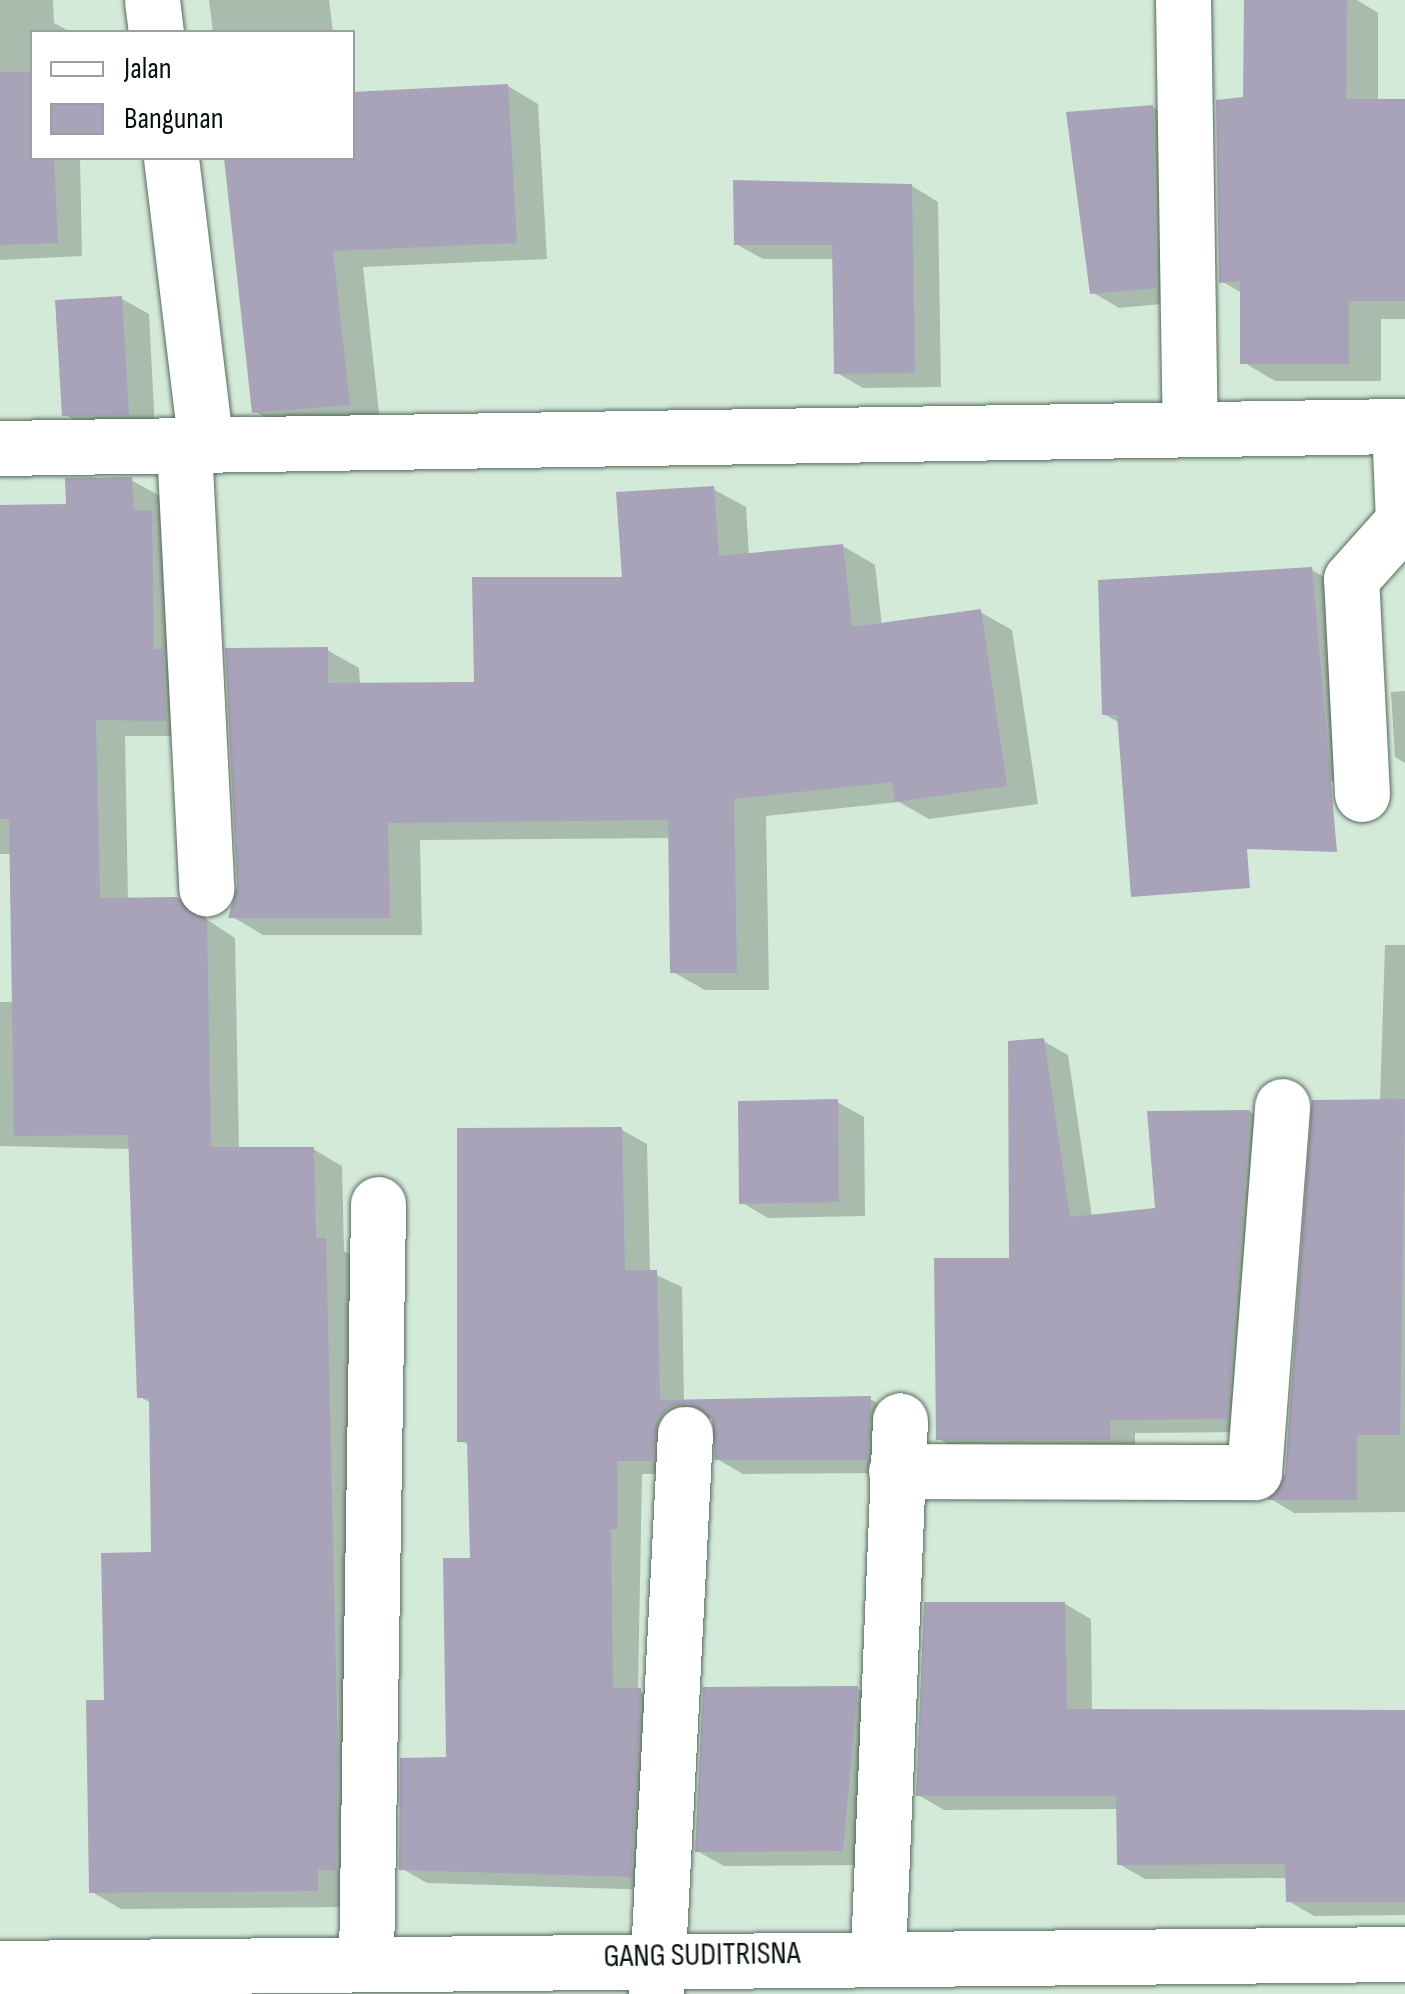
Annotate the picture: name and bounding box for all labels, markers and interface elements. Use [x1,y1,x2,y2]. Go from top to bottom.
legend [30,30,355,160]
text: Jalan [124,51,172,87]
text: Bangunan [124,101,224,137]
street label: GANG SUDITRISNA [603,1935,801,1977]

